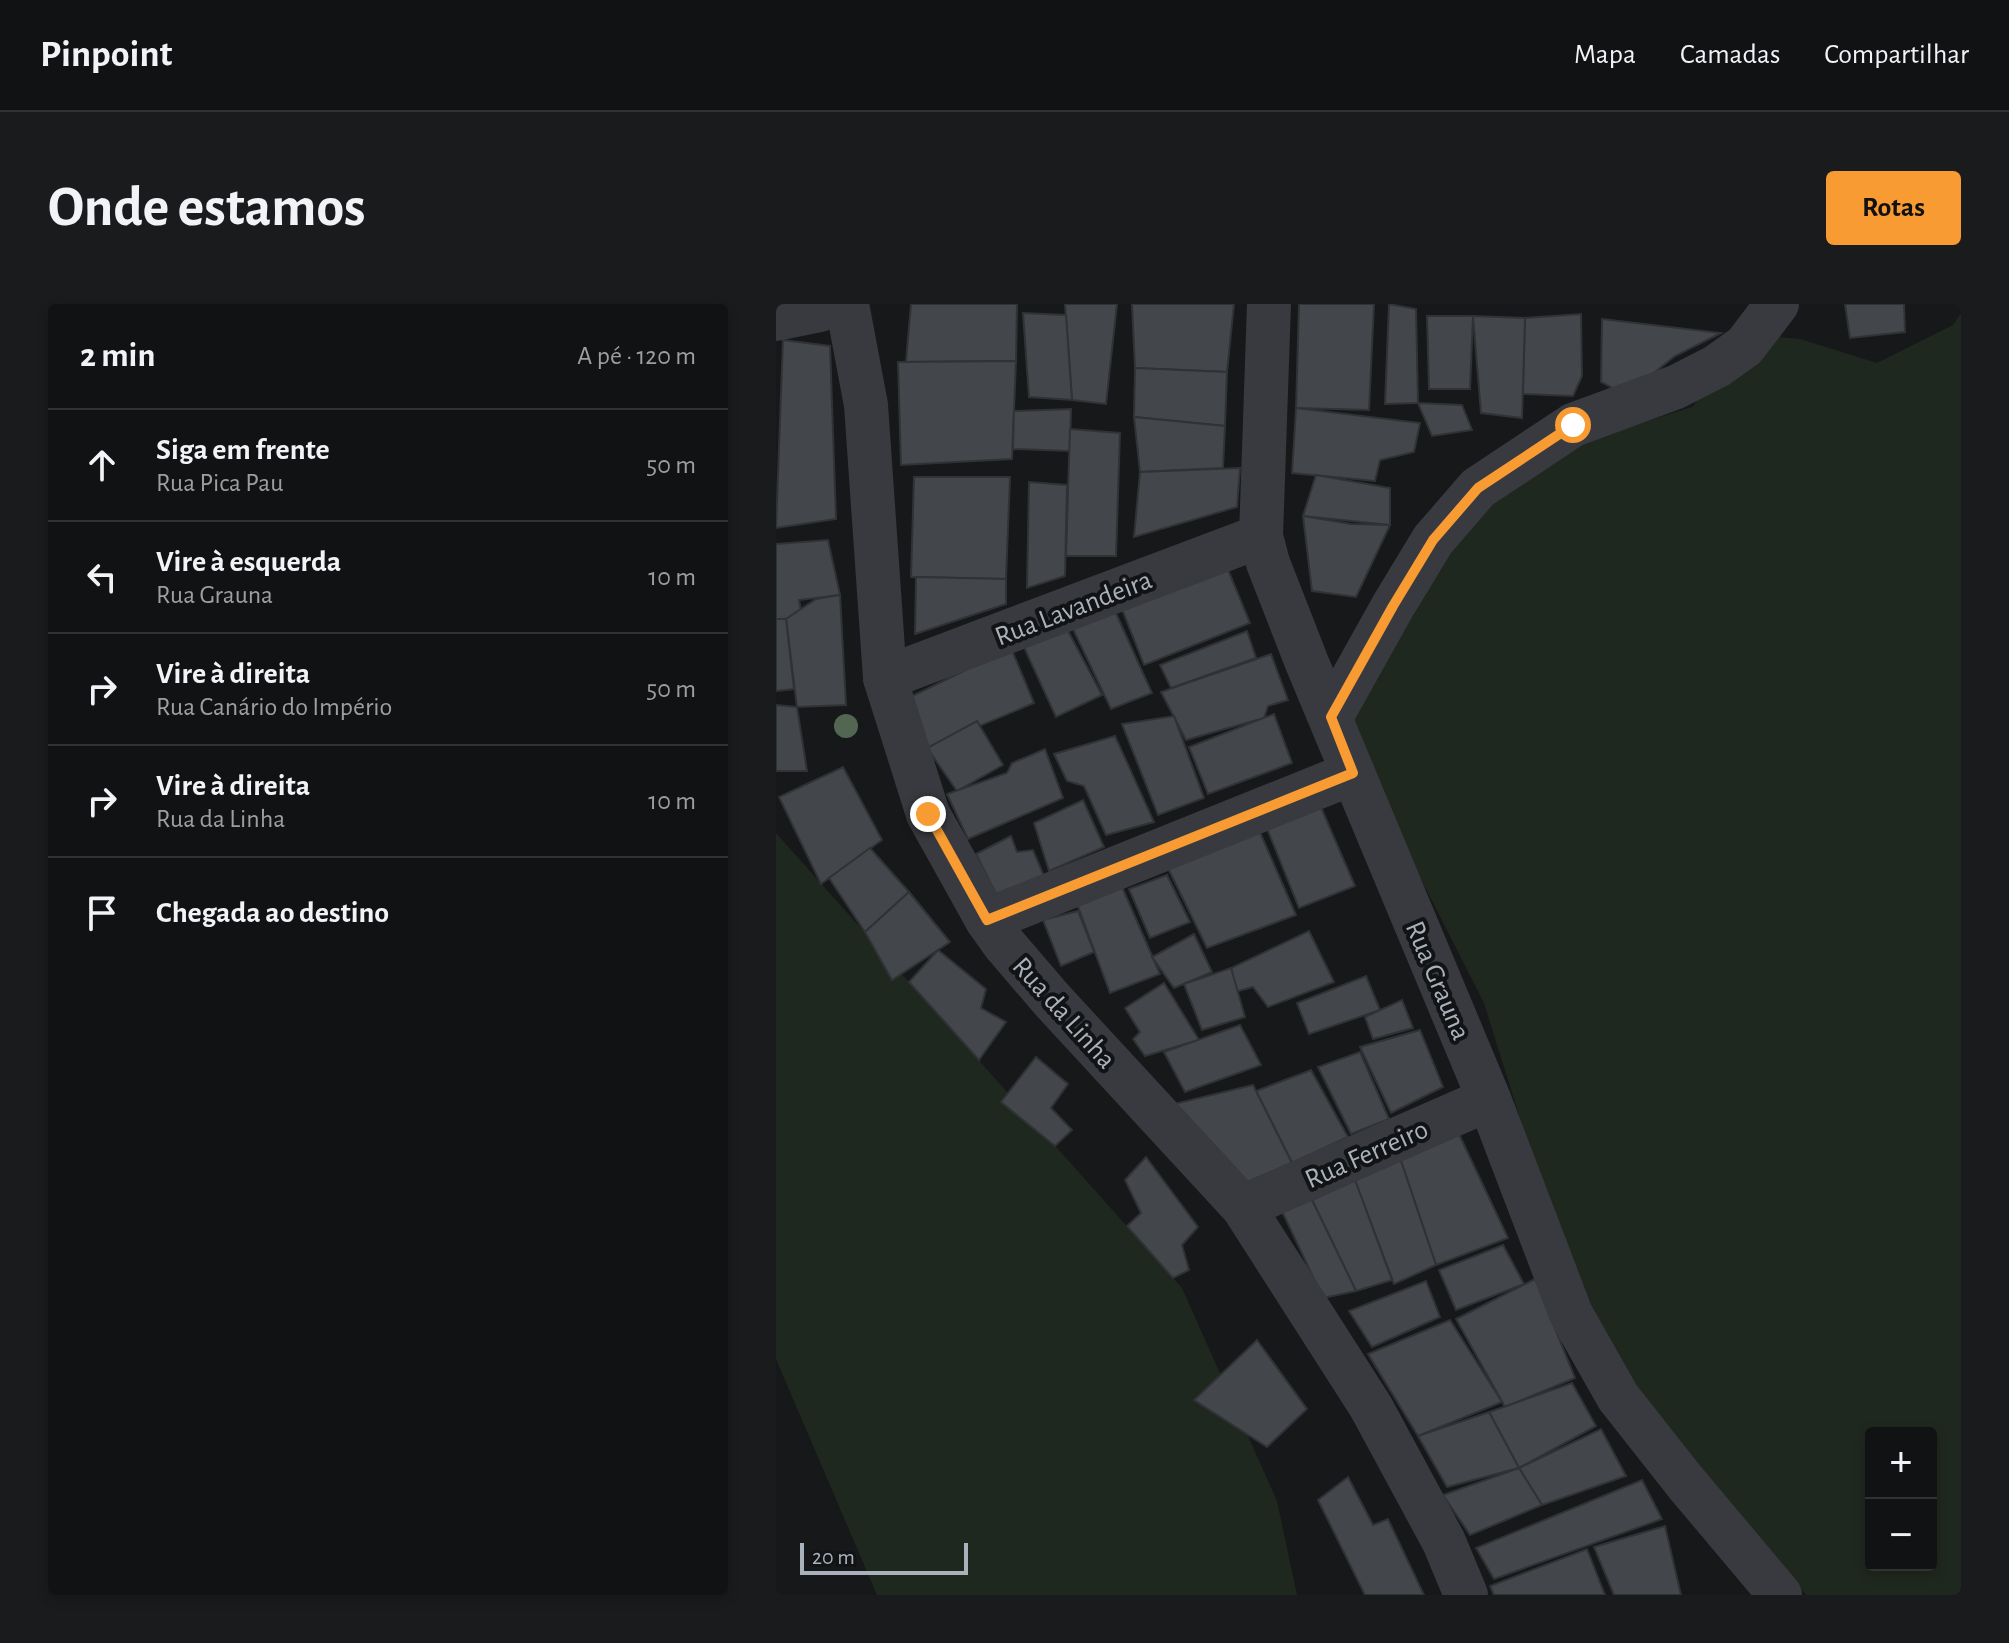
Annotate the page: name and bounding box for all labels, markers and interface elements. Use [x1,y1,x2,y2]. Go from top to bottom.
text: Pinpoint [40,36,172,74]
text: Mapa [1574,41,1636,69]
text: Camadas [1680,41,1780,69]
text: Compartilhar [1824,41,1969,69]
button: Rotas [1826,171,1961,245]
text: Onde estamos [48,180,366,236]
text: 2 min [80,339,155,373]
text: A pé · 120 m [577,343,696,369]
route start [1555,407,1591,443]
text: Siga em frente [156,435,330,465]
icon: ahead [80,443,124,487]
text: 50 m [646,452,696,478]
text: Rua Pica Pau [156,470,283,496]
text: Vire à esquerda [156,547,341,577]
icon: left [80,555,124,599]
text: 10 m [648,564,696,590]
street label: Rua Lavandeira [991,566,1156,652]
text: Rua Grauna [156,582,273,608]
text: Vire à direita [156,659,310,689]
icon: right [80,667,124,711]
text: 50 m [646,676,696,702]
text: Rua Canário do Império [156,694,392,720]
text: Vire à direita [156,771,310,801]
icon: right [80,779,124,823]
text: 10 m [648,788,696,814]
route end [910,796,946,832]
text: Rua da Linha [156,806,285,832]
icon: arrive [80,891,124,935]
text: Chegada ao destino [156,898,389,928]
street label: Rua Grauna [1400,917,1475,1044]
street label: Rua da Linha [1007,952,1121,1074]
street label: Rua Ferreiro [1301,1115,1433,1194]
map controls [1865,1427,1937,1571]
button: + [1865,1427,1937,1499]
button: − [1865,1499,1937,1571]
scale bar [800,1539,968,1575]
text: 20 m [812,1546,855,1568]

